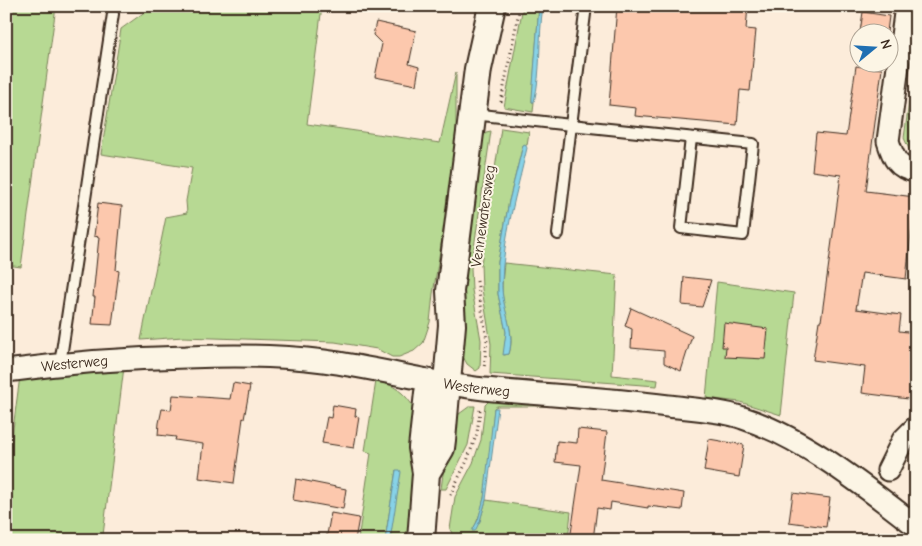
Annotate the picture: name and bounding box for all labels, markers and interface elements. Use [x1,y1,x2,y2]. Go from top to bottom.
north arrow [850,22,900,72]
text: N [876,37,895,51]
street label: Vennewatersweg [467,164,499,268]
street label: Westerweg [40,351,109,376]
street label: Westerweg [442,374,511,400]

